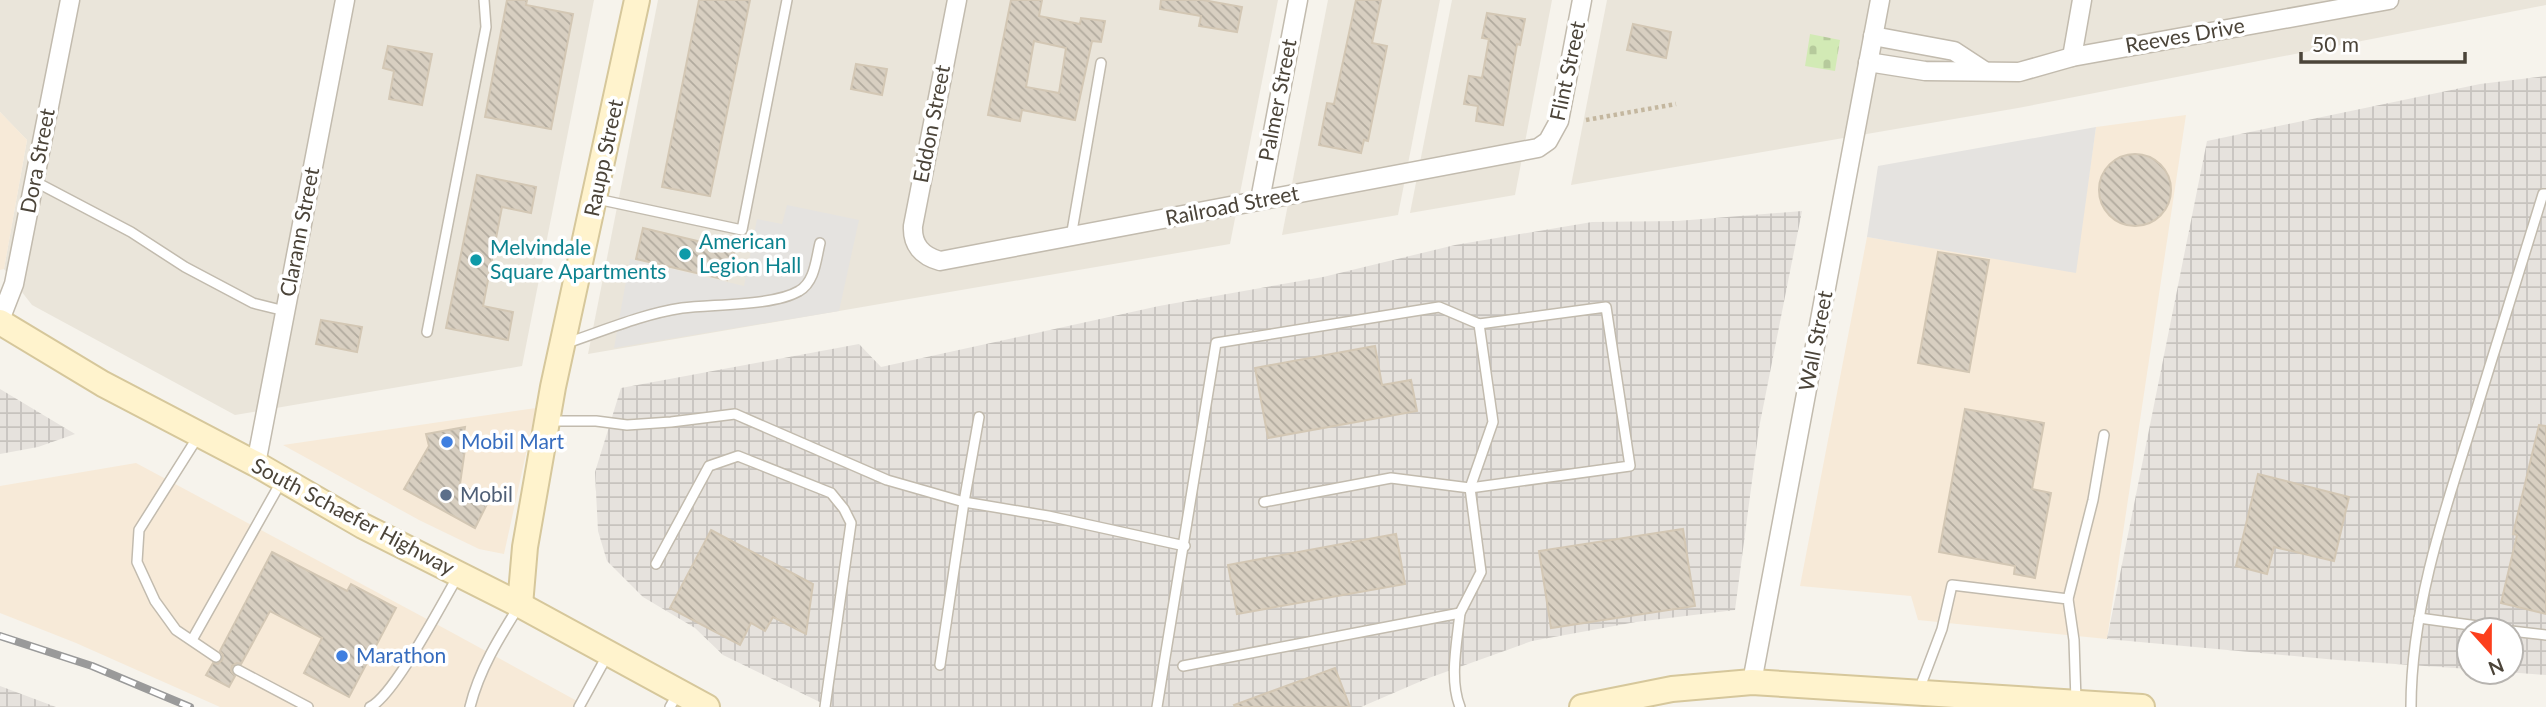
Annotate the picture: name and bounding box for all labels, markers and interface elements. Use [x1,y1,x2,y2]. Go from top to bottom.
street label: Reeves Drive [2123,12,2246,57]
street label: Flint Street [1544,18,1589,123]
scale bar [2301,21,2466,65]
text: 50 m [2312,31,2359,56]
street label: Palmer Street [1252,36,1301,163]
street label: Eddon Street [907,62,954,185]
street label: Raupp Street [578,96,627,219]
street label: Dora Street [14,106,59,215]
street label: Clarann Street [274,164,323,299]
street label: Railroad Street [1163,179,1301,230]
place label: American Legion Hall [699,228,801,277]
place label: Melvindale Square Apartments [490,234,666,283]
marker: American Legion Hall [677,246,693,262]
marker: Melvindale Square Apartments [468,252,484,268]
street label: Wall Street [1793,288,1837,393]
place label: Mobil Mart [461,428,564,453]
marker: Mobil Mart [439,434,455,450]
street label: South Schaefer Highway [248,452,459,580]
place label: Mobil [460,481,513,506]
marker: Mobil [438,487,454,503]
north arrow [2455,616,2525,686]
place label: Marathon [356,642,446,667]
marker: Marathon [334,648,350,664]
text: N [2485,654,2507,681]

